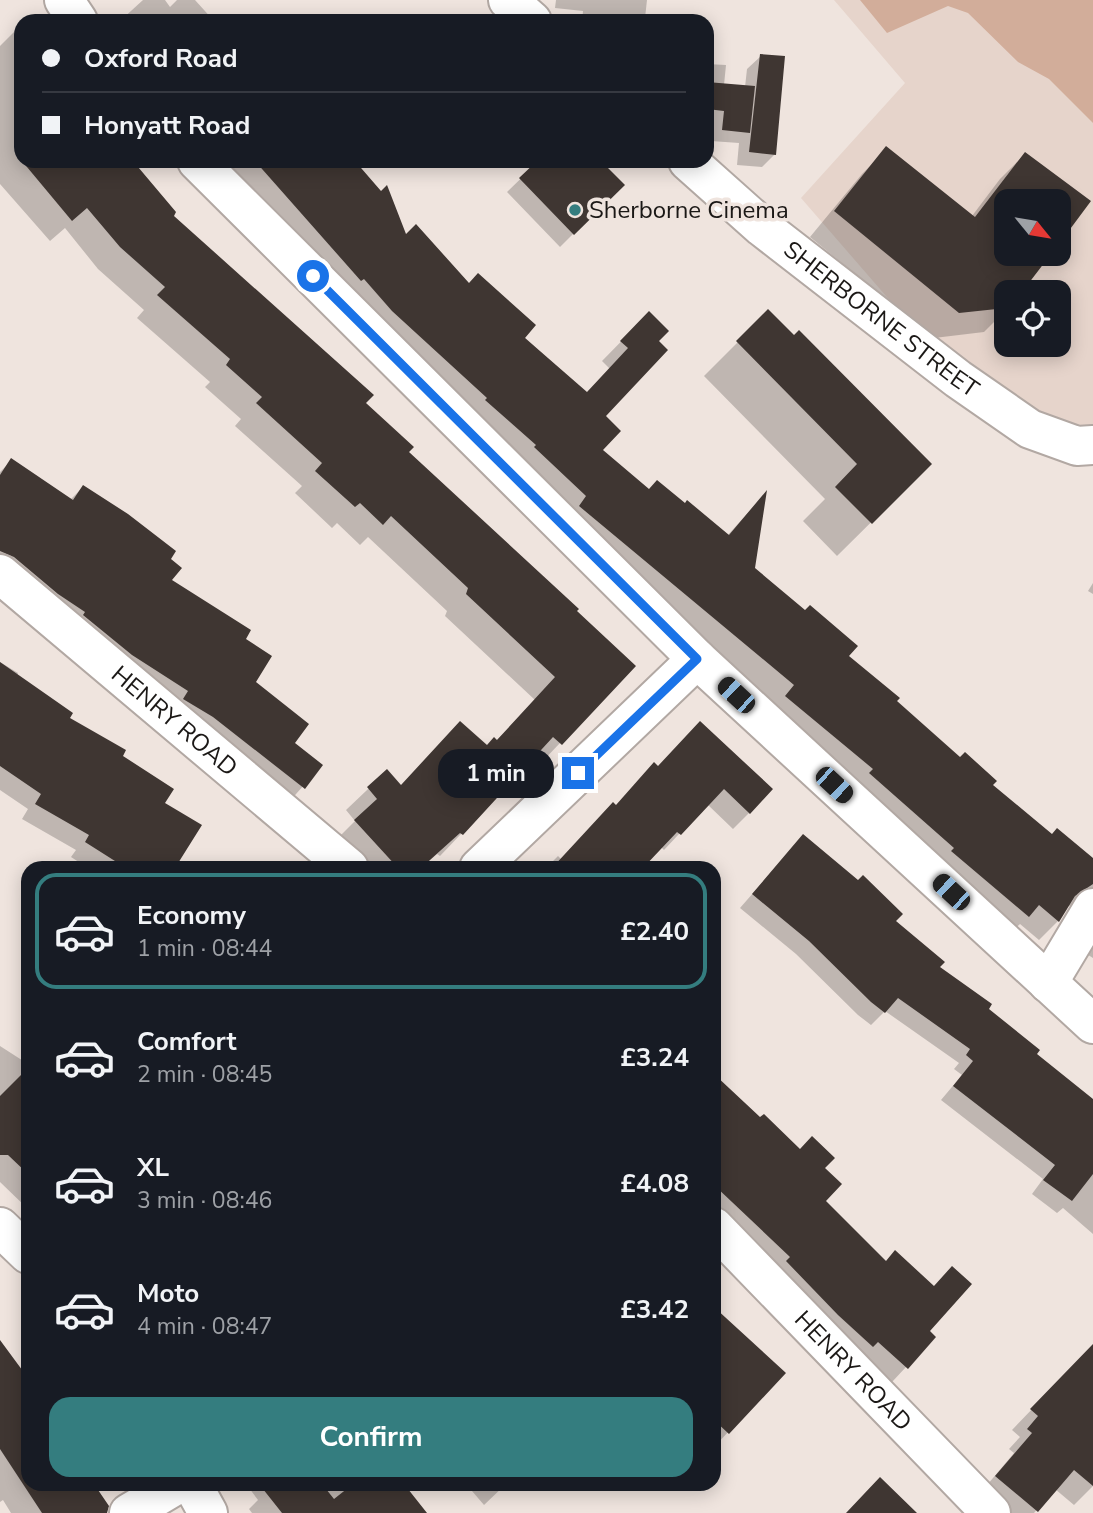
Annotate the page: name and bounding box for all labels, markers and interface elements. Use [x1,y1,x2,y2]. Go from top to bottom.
text: Oxford Road [84,41,238,76]
text: Honyatt Road [84,108,250,143]
north arrow [994,189,1071,266]
map controls [994,189,1071,357]
place label: Sherborne Cinema [589,194,789,226]
marker: Sherborne Cinema [567,202,583,218]
street label: SHERBORNE STREET [777,234,986,405]
route start [297,260,329,292]
button: locate [994,280,1071,357]
street label: HENRY ROAD [104,658,244,783]
car [714,673,759,717]
callout: 1 min [438,748,554,798]
route end [562,757,594,789]
text: 1 min [466,758,526,789]
car [812,763,857,807]
car [929,870,974,914]
text: Economy [137,898,246,933]
icon: car [53,900,116,963]
text: £2.40 [620,914,689,949]
text: 1 min · 08:44 [137,933,272,964]
text: Comfort [137,1024,237,1059]
icon: car [53,1026,116,1089]
text: £3.24 [620,1040,689,1075]
text: 2 min · 08:45 [137,1059,272,1090]
text: XL [137,1150,169,1185]
icon: car [53,1152,116,1215]
text: £4.08 [620,1166,689,1201]
text: 3 min · 08:46 [137,1185,272,1216]
text: Moto [137,1276,199,1311]
icon: car [53,1278,116,1341]
text: £3.42 [620,1292,689,1327]
street label: HENRY ROAD [787,1304,919,1438]
text: 4 min · 08:47 [137,1311,272,1342]
button: Confirm [49,1397,693,1477]

